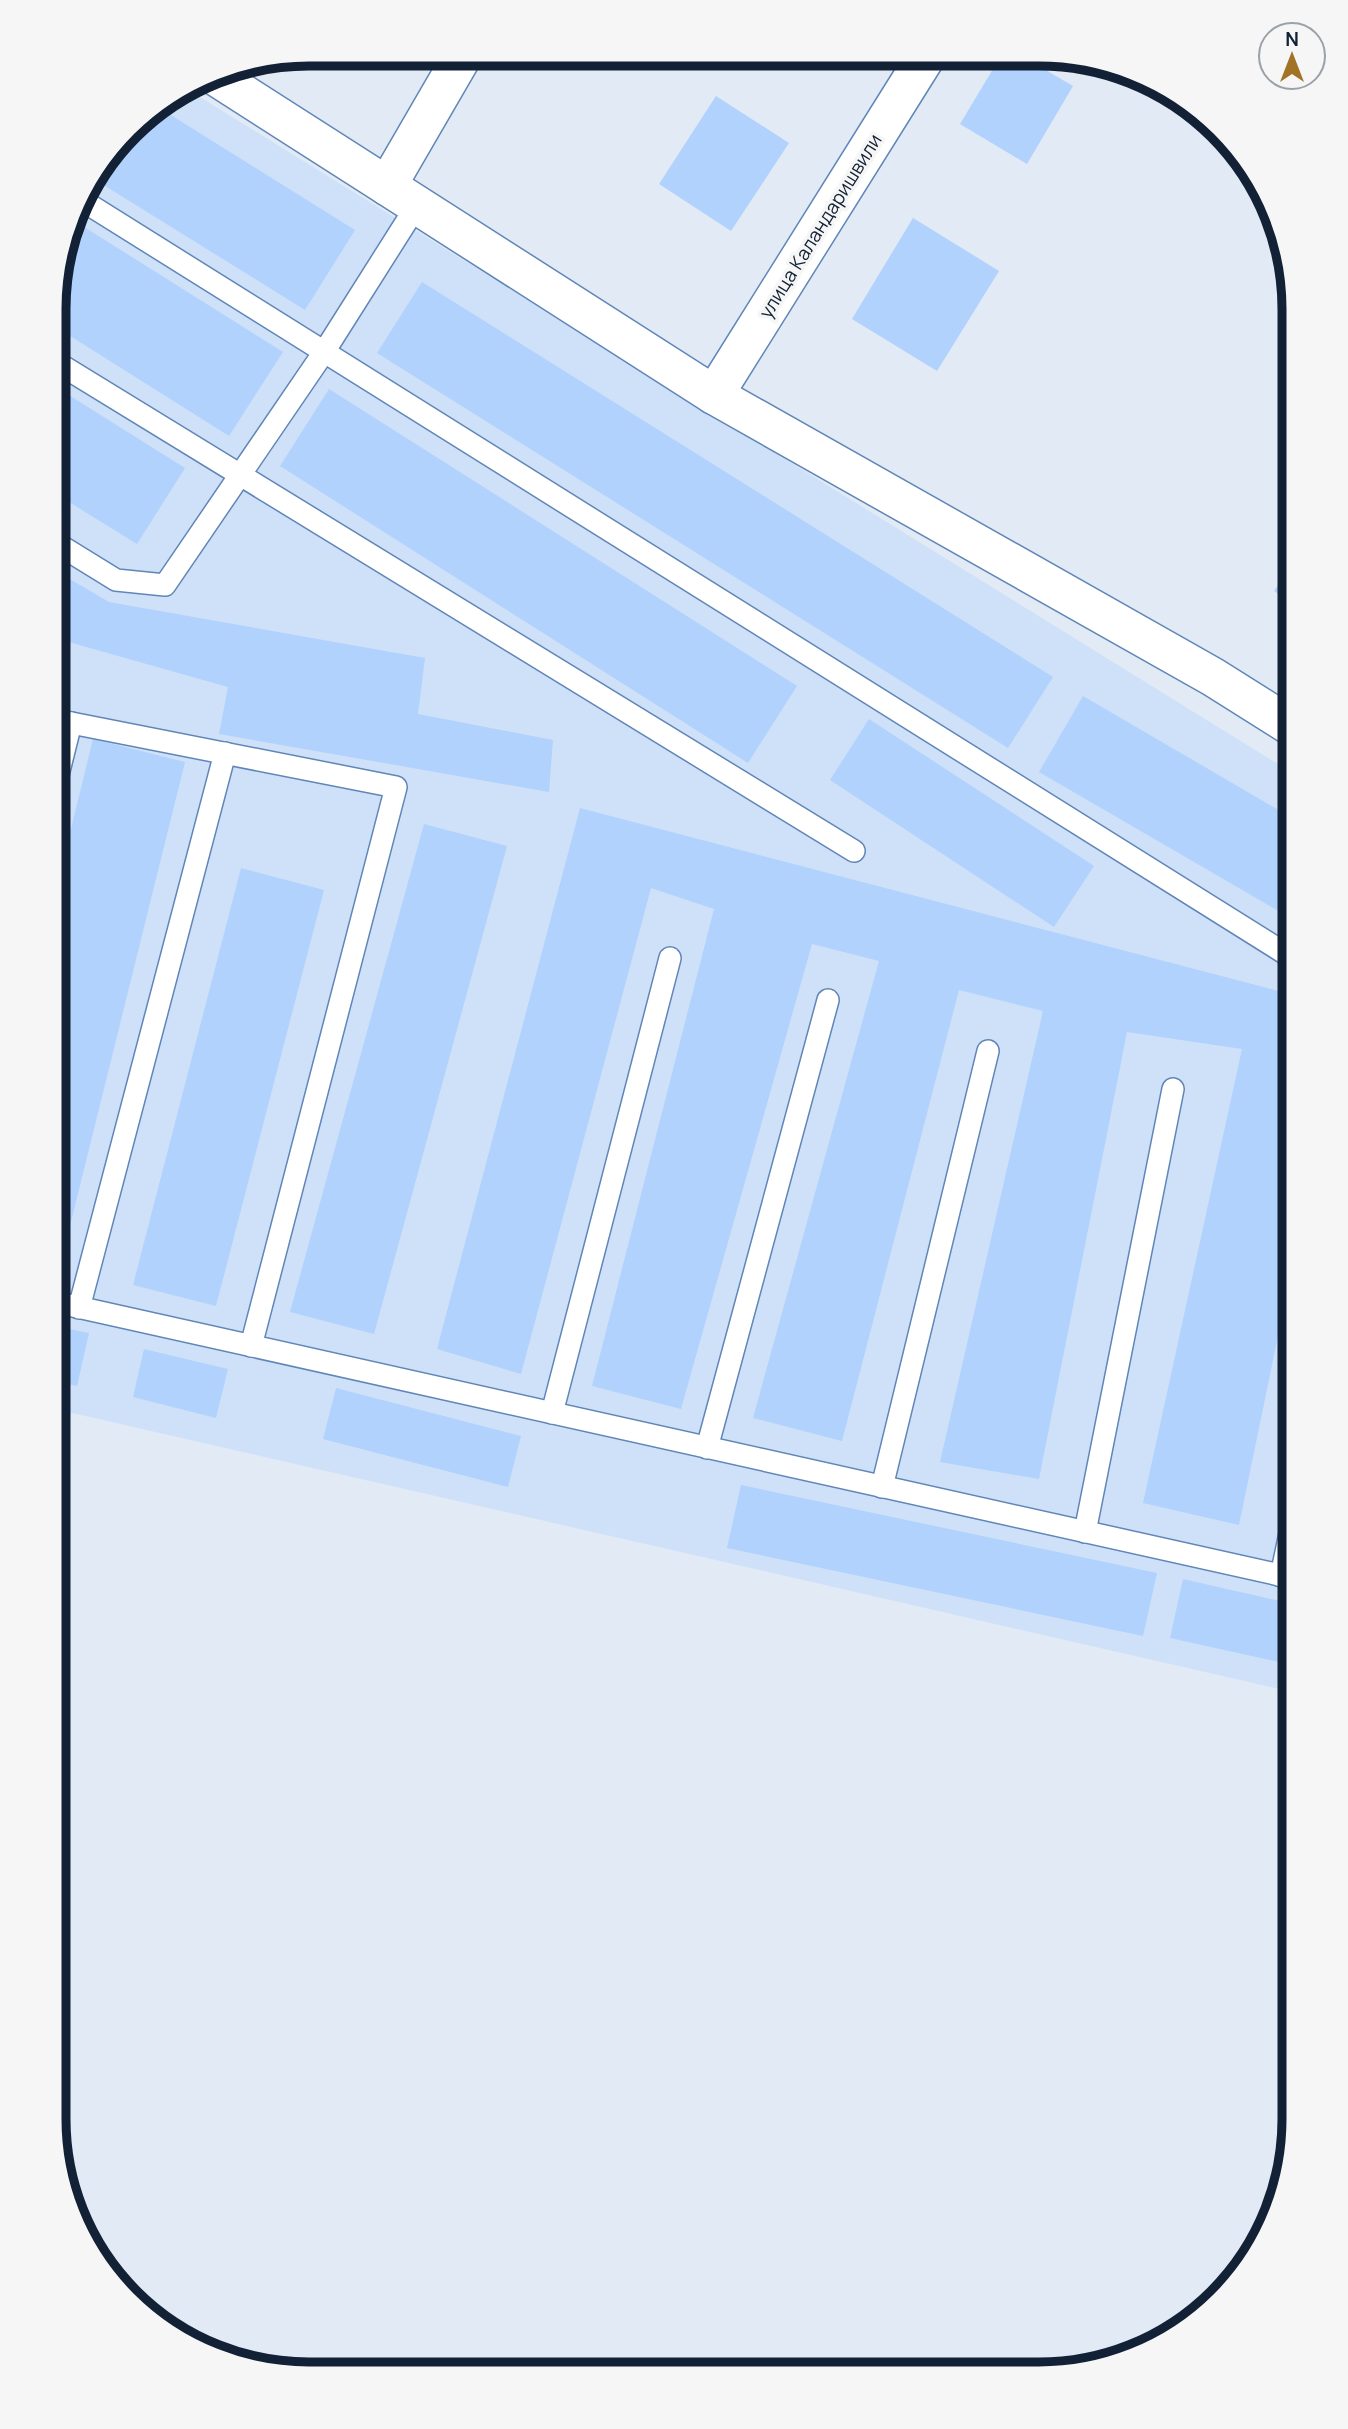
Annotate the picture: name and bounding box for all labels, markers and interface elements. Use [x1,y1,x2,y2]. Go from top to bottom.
north arrow [1257,21,1327,91]
text: N [1285,26,1299,52]
street label: улица Каландаришвили [752,129,888,323]

